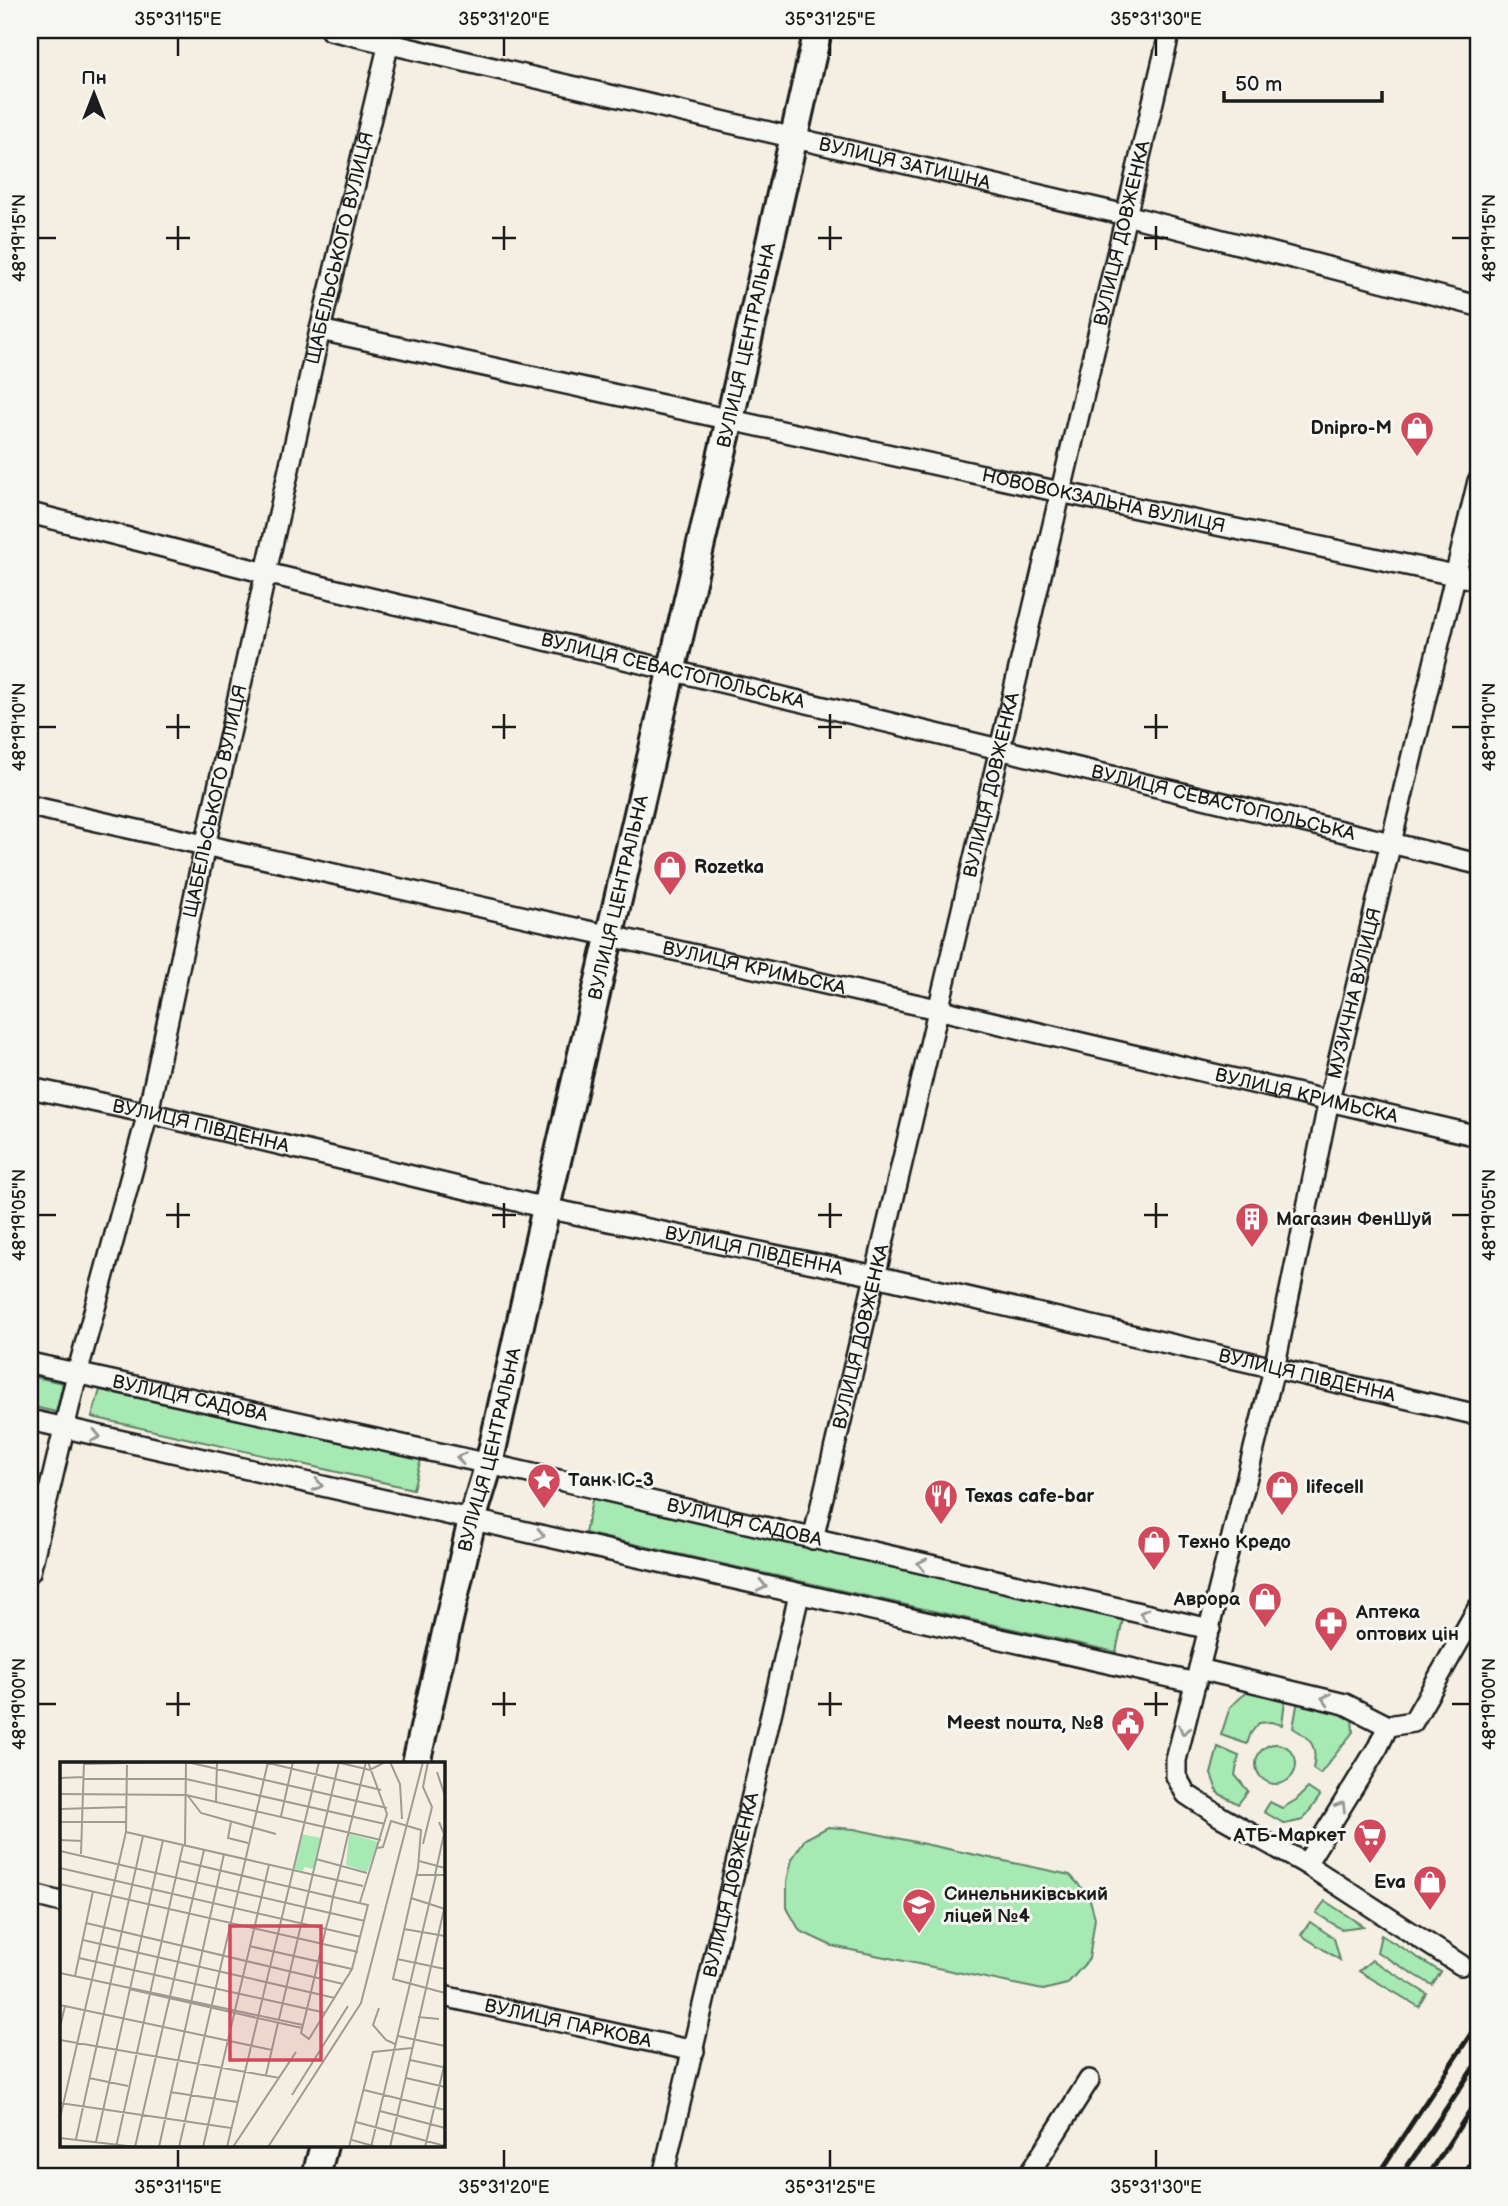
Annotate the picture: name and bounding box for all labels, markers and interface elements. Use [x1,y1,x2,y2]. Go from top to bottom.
text: 35°31'15"E [134,9,222,30]
text: 35°31'20"E [458,9,550,30]
text: 35°31'25"E [784,9,876,30]
text: 35°31'30"E [1110,9,1202,30]
north arrow [60,60,130,130]
scale bar [1224,60,1382,104]
text: Пн [81,67,107,90]
text: 50 m [1235,72,1282,97]
street label: ЩАБЕЛЬСЬКОГО ВУЛИЦЯ [301,130,379,366]
street label: ВУЛИЦЯ ЗАТИШНА [817,132,993,195]
street label: ВУЛИЦЯ ДОВЖЕНКА [1089,138,1155,328]
text: 48°19'15"N [9,194,30,282]
text: 48°19'15"N [1479,194,1500,282]
street label: ВУЛИЦЯ ЦЕНТРАЛЬНА [712,240,781,450]
shop icon: Dnipro-M [1398,409,1436,458]
place label: Dnipro-M [1311,417,1392,440]
street label: НОВОВОКЗАЛЬНА ВУЛИЦЯ [980,464,1227,538]
street label: ВУЛИЦЯ СЕВАСТОПОЛЬСЬКА [539,628,808,714]
street label: ЩАБЕЛЬСЬКОГО ВУЛИЦЯ [178,682,252,920]
text: 48°19'10"N [9,683,30,771]
text: 48°19'10"N [1479,683,1500,771]
street label: ВУЛИЦЯ ДОВЖЕНКА [958,689,1025,880]
street label: ВУЛИЦЯ СЕВАСТОПОЛЬСЬКА [1089,760,1358,846]
street label: ВУЛИЦЯ ЦЕНТРАЛЬНА [583,792,654,1002]
shop icon: Rozetka [651,848,689,897]
place label: Rozetka [694,856,764,879]
street label: МУЗИЧНА ВУЛИЦЯ [1323,905,1386,1081]
street label: ВУЛИЦЯ КРИМЬСКА [660,936,848,1000]
street label: ВУЛИЦЯ КРИМЬСКА [1213,1063,1401,1128]
street label: ВУЛИЦЯ ПІВДЕННА [110,1094,292,1158]
text: 48°19'05"N [9,1169,30,1261]
text: 48°19'05"N [1479,1169,1500,1261]
building icon: Магазин ФенШуй [1233,1200,1271,1249]
place label: Магазин ФенШуй [1276,1208,1432,1231]
street label: ВУЛИЦЯ ПІВДЕННА [663,1221,845,1280]
street label: ВУЛИЦЯ ДОВЖЕНКА [828,1241,894,1431]
street label: ВУЛИЦЯ ПІВДЕННА [1216,1344,1398,1407]
street label: ВУЛИЦЯ ЦЕНТРАЛЬНА [454,1345,526,1554]
street label: ВУЛИЦЯ САДОВА [110,1370,271,1427]
one-way arrow [90,1427,102,1442]
one-way arrow [455,1451,467,1466]
place icon: Танк ІС-3 [525,1461,563,1510]
shop icon: lifecell [1263,1468,1301,1517]
place label: Танк ІС-3 [568,1469,654,1492]
place label: lifecell [1306,1476,1364,1499]
one-way arrow [312,1477,324,1492]
restaurant icon: Texas cafe-bar [922,1477,960,1526]
place label: Texas cafe-bar [965,1485,1095,1508]
street label: ВУЛИЦЯ САДОВА [665,1494,825,1551]
shop icon: Техно Кредо [1135,1523,1173,1572]
one-way arrow [534,1527,546,1542]
place label: Техно Кредо [1178,1531,1291,1554]
one-way arrow [916,1558,928,1572]
one-way arrow [756,1578,768,1592]
shop icon: Аврора [1246,1580,1284,1629]
place label: Аврора [1173,1588,1241,1611]
place label: Аптека оптових цін [1355,1601,1459,1646]
pharmacy icon: Аптека оптових цін [1312,1604,1350,1653]
one-way arrow [1138,1608,1150,1622]
text: 48°19'00"N [9,1658,30,1750]
text: 48°19'00"N [1479,1658,1500,1750]
one-way arrow [1320,1693,1332,1707]
public building icon: Meest пошта, №8 [1109,1704,1147,1753]
place label: Meest пошта, №8 [947,1712,1104,1735]
one-way arrow [1178,1723,1192,1735]
inset map [60,1762,444,2146]
street label: ВУЛИЦЯ ДОВЖЕНКА [698,1789,764,1980]
one-way arrow [1332,1800,1345,1813]
supermarket icon: АТБ-Маркет [1351,1816,1389,1865]
place label: АТБ-Маркет [1232,1824,1346,1847]
shop icon: Eva [1411,1863,1449,1912]
place label: Eva [1374,1871,1406,1894]
place label: Синельниківський ліцей №4 [943,1883,1108,1928]
school or university icon: Синельниківський ліцей №4 [900,1886,938,1935]
street label: ВУЛИЦЯ ПАРКОВА [482,1994,654,2053]
text: 35°31'15"E [134,2177,222,2198]
text: 35°31'20"E [458,2177,550,2198]
text: 35°31'25"E [784,2177,876,2198]
text: 35°31'30"E [1110,2177,1202,2198]

